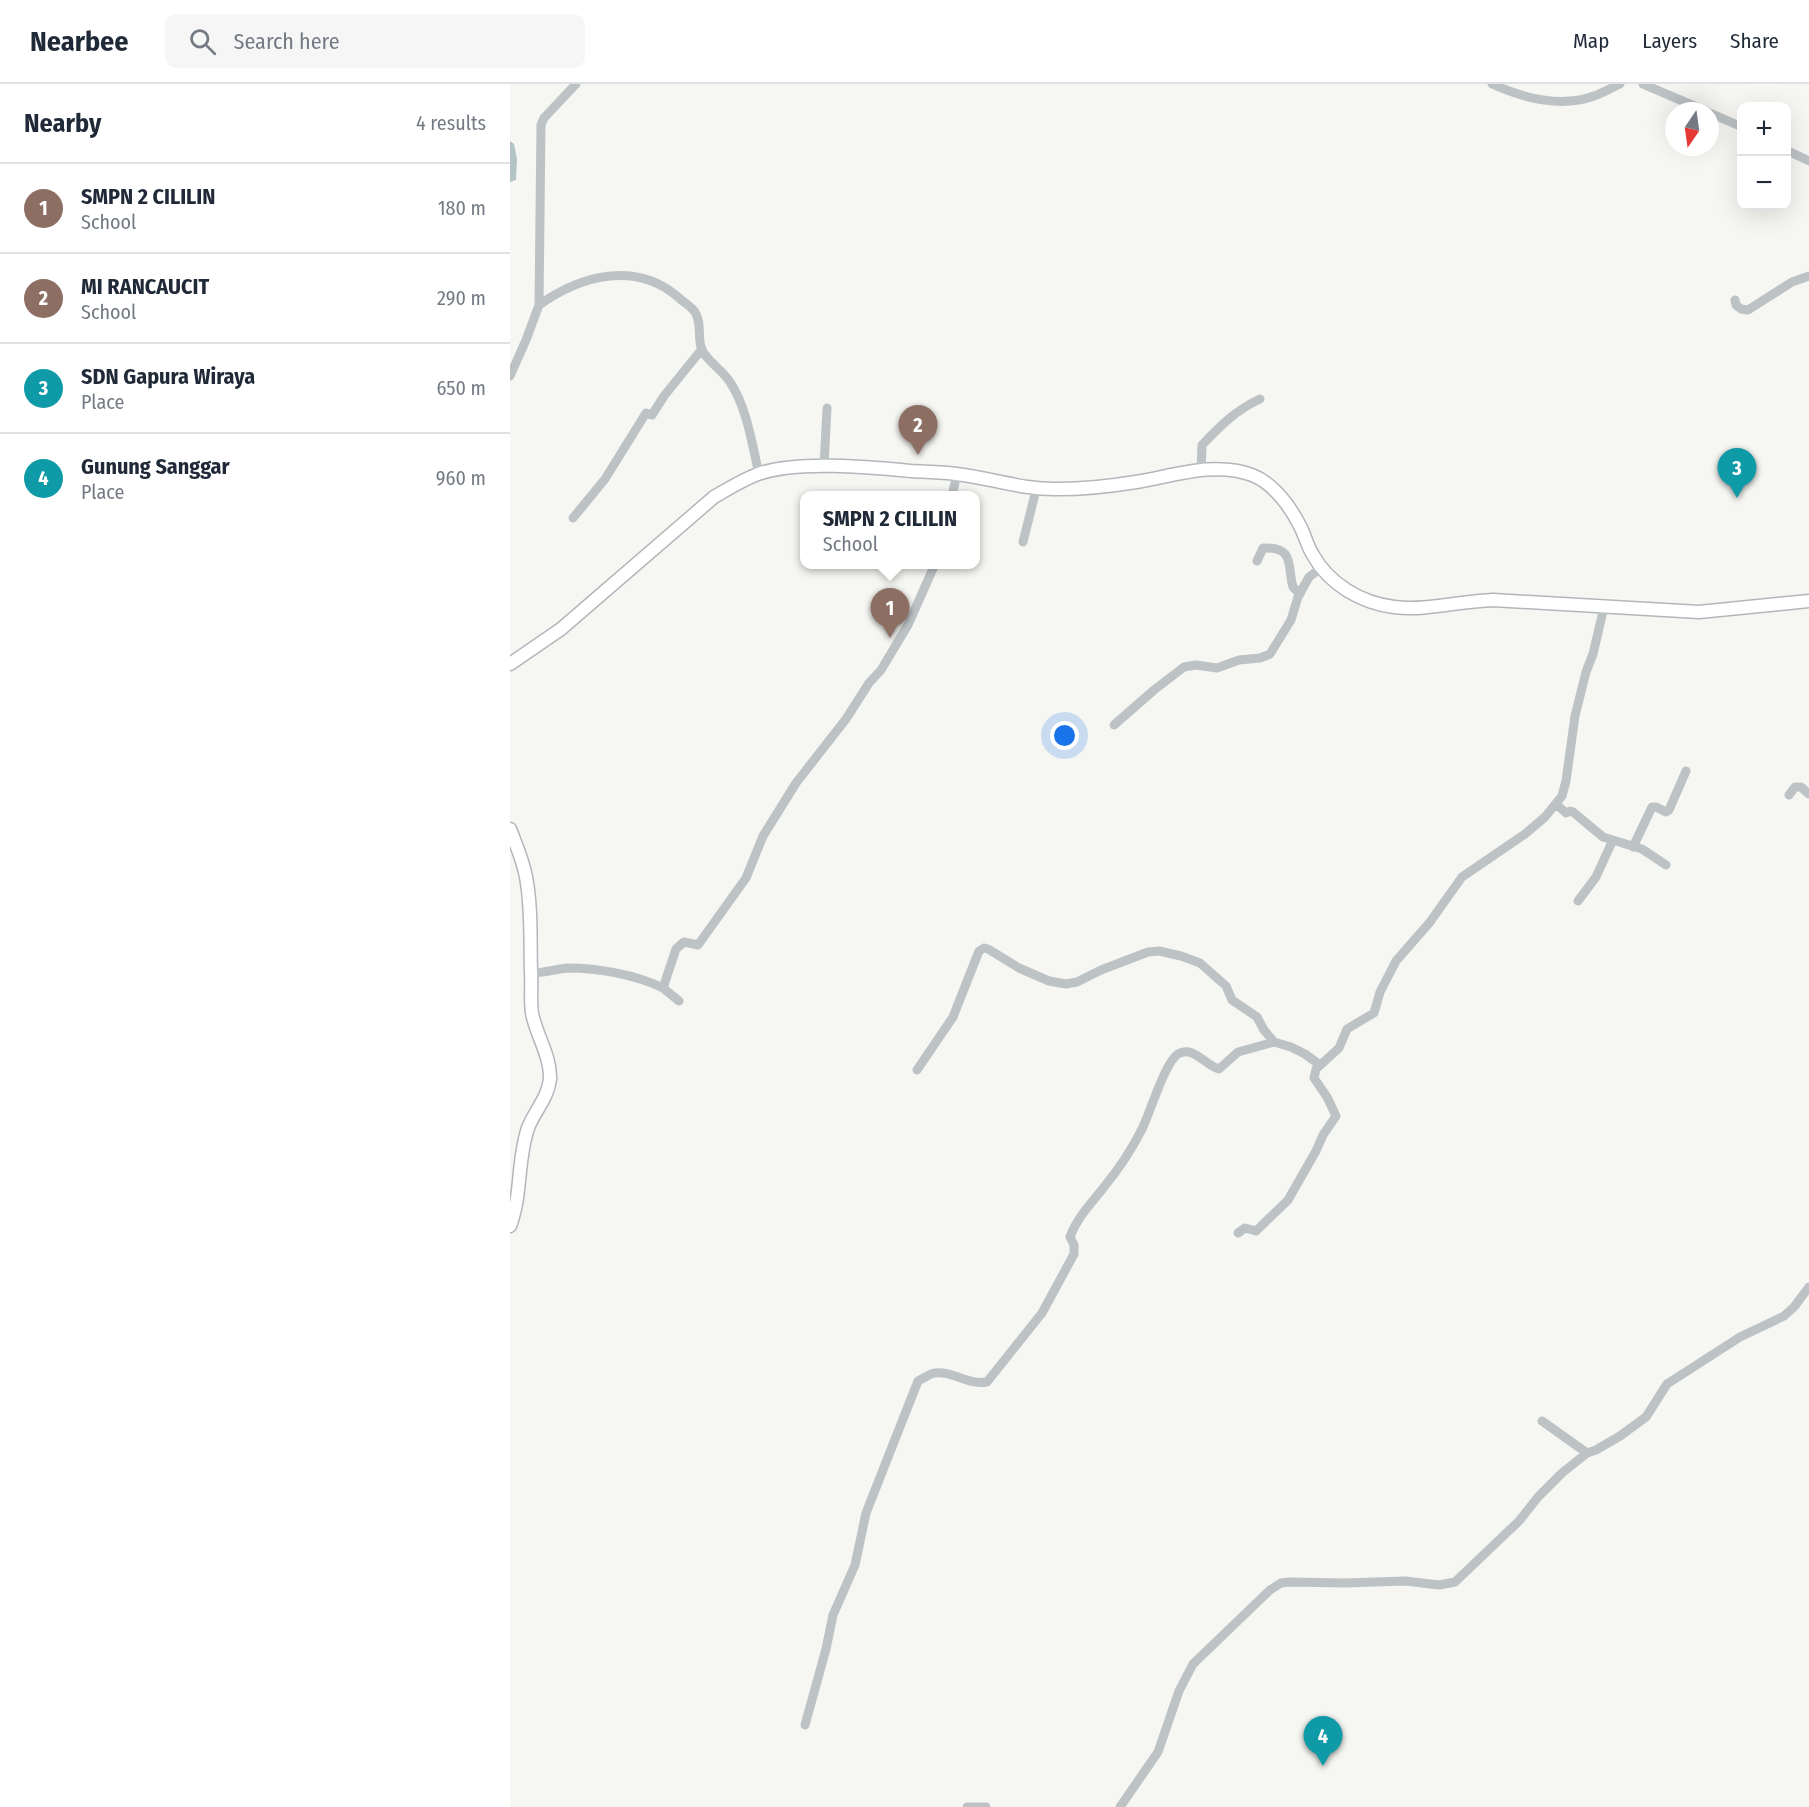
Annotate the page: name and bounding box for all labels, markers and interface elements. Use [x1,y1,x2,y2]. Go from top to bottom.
search box [165,14,585,68]
text: Nearbee [30,25,129,58]
icon: search [186,25,219,58]
text: Search here [234,28,340,55]
text: Map [1573,28,1609,54]
text: Layers [1642,28,1697,54]
text: Share [1730,28,1779,54]
north arrow [1665,102,1719,156]
map controls [1737,102,1791,210]
button: + [1737,102,1791,156]
text: Nearby [24,108,101,139]
text: 4 results [416,111,486,135]
button: − [1737,156,1791,210]
text: SMPN 2 CILILIN [81,183,215,210]
text: 1 [39,196,48,220]
text: 180 m [438,196,486,220]
text: School [81,210,136,234]
text: MI RANCAUCIT [81,273,209,300]
text: 2 [39,286,48,310]
text: 290 m [437,286,486,310]
text: School [81,300,136,324]
text: SDN Gapura Wiraya [81,363,255,390]
text: 3 [39,376,48,400]
text: 650 m [437,376,486,400]
text: Place [81,390,124,414]
pin: 2 [898,406,938,455]
pin: 3 [1718,448,1756,498]
text: Gunung Sanggar [81,453,230,480]
text: 4 [38,466,49,490]
text: 960 m [436,466,486,490]
text: Place [81,480,124,504]
popup [800,491,980,569]
text: SMPN 2 CILILIN [823,505,957,532]
text: School [823,532,878,556]
pin: 1 [870,588,910,638]
your location [1050,721,1079,750]
pin: 4 [1304,1716,1342,1766]

